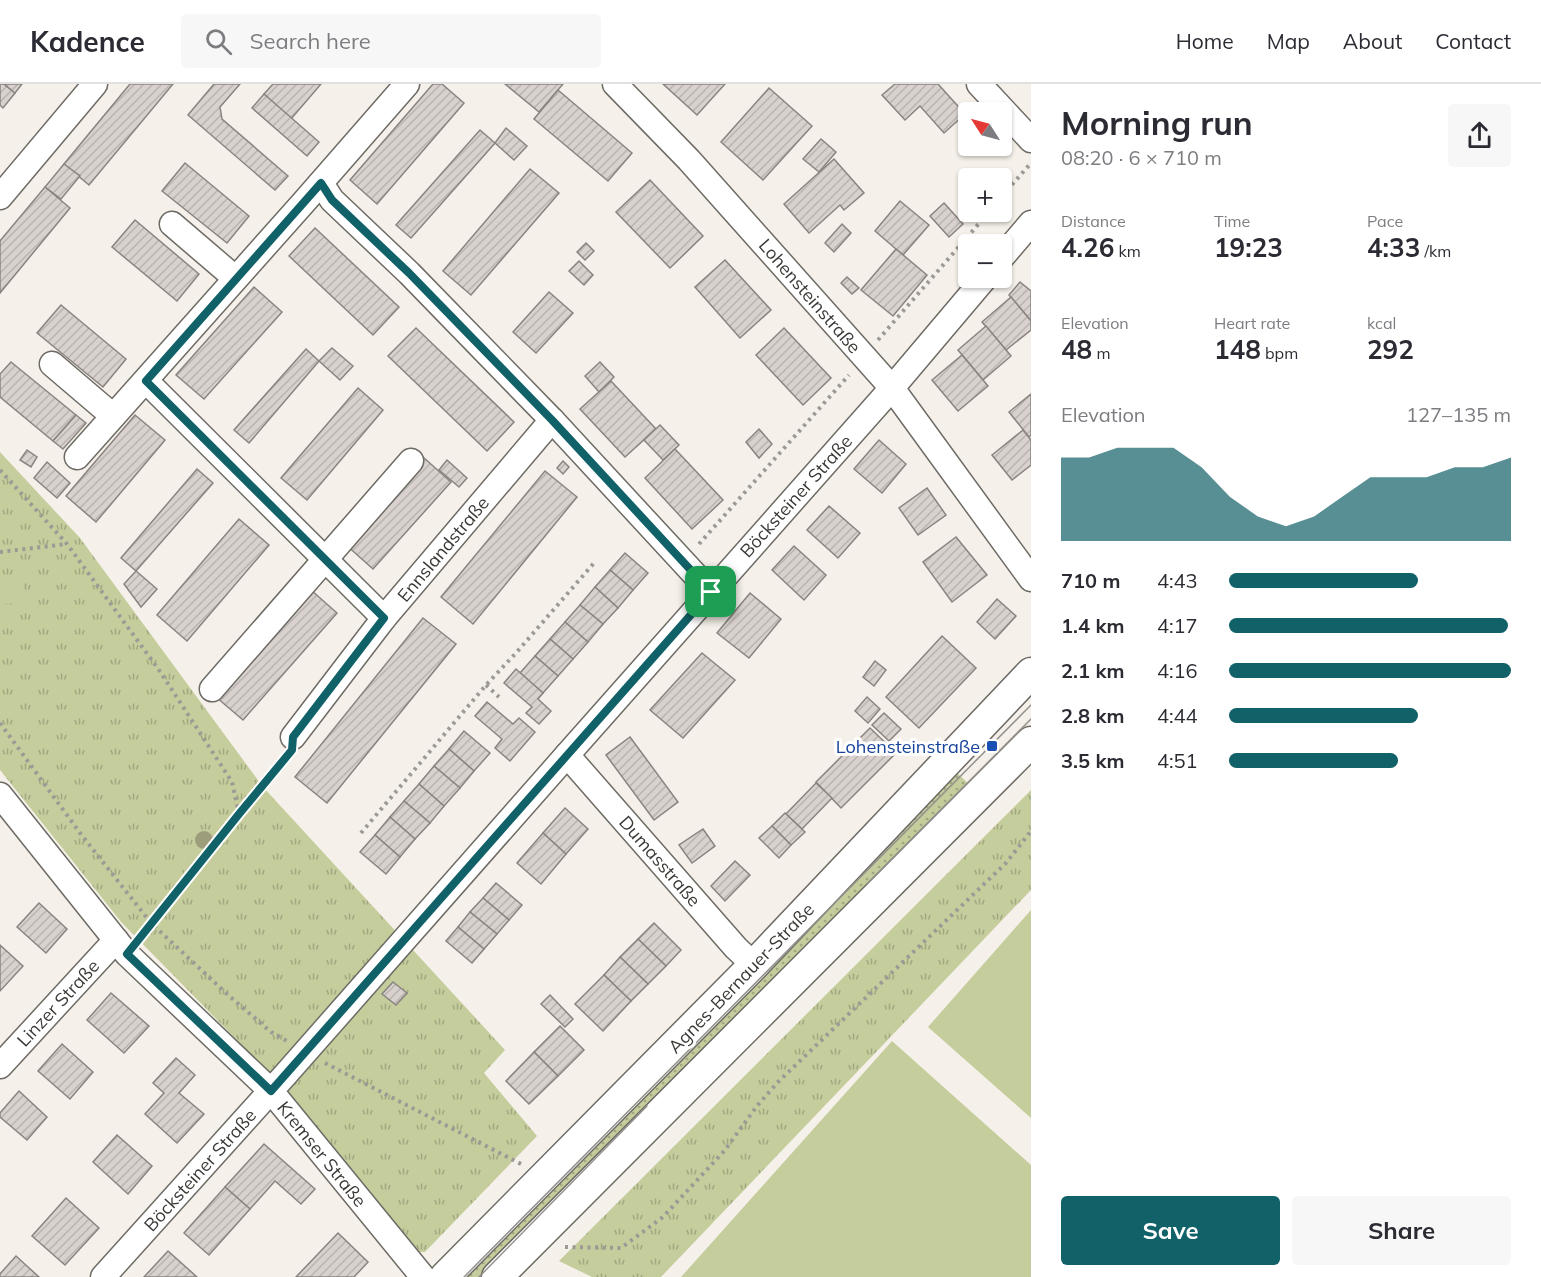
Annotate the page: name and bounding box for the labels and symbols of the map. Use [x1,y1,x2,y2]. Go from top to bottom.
north arrow [958,102,1012,156]
street label: Lohensteinstraße [754,234,866,358]
street label: Böcksteiner Straße [735,430,857,562]
street label: Ennslandstraße [392,492,494,606]
pin [685,566,736,617]
place label: Lohensteinstraße [836,735,980,758]
marker: Lohensteinstraße [985,739,999,753]
street label: Dumasstraße [614,811,706,911]
street label: Agnes-Bernauer-Straße [663,898,819,1058]
street label: Linzer Straße [12,955,104,1051]
street label: Kremser Straße [272,1097,372,1211]
street label: Böcksteiner Straße [139,1104,261,1236]

